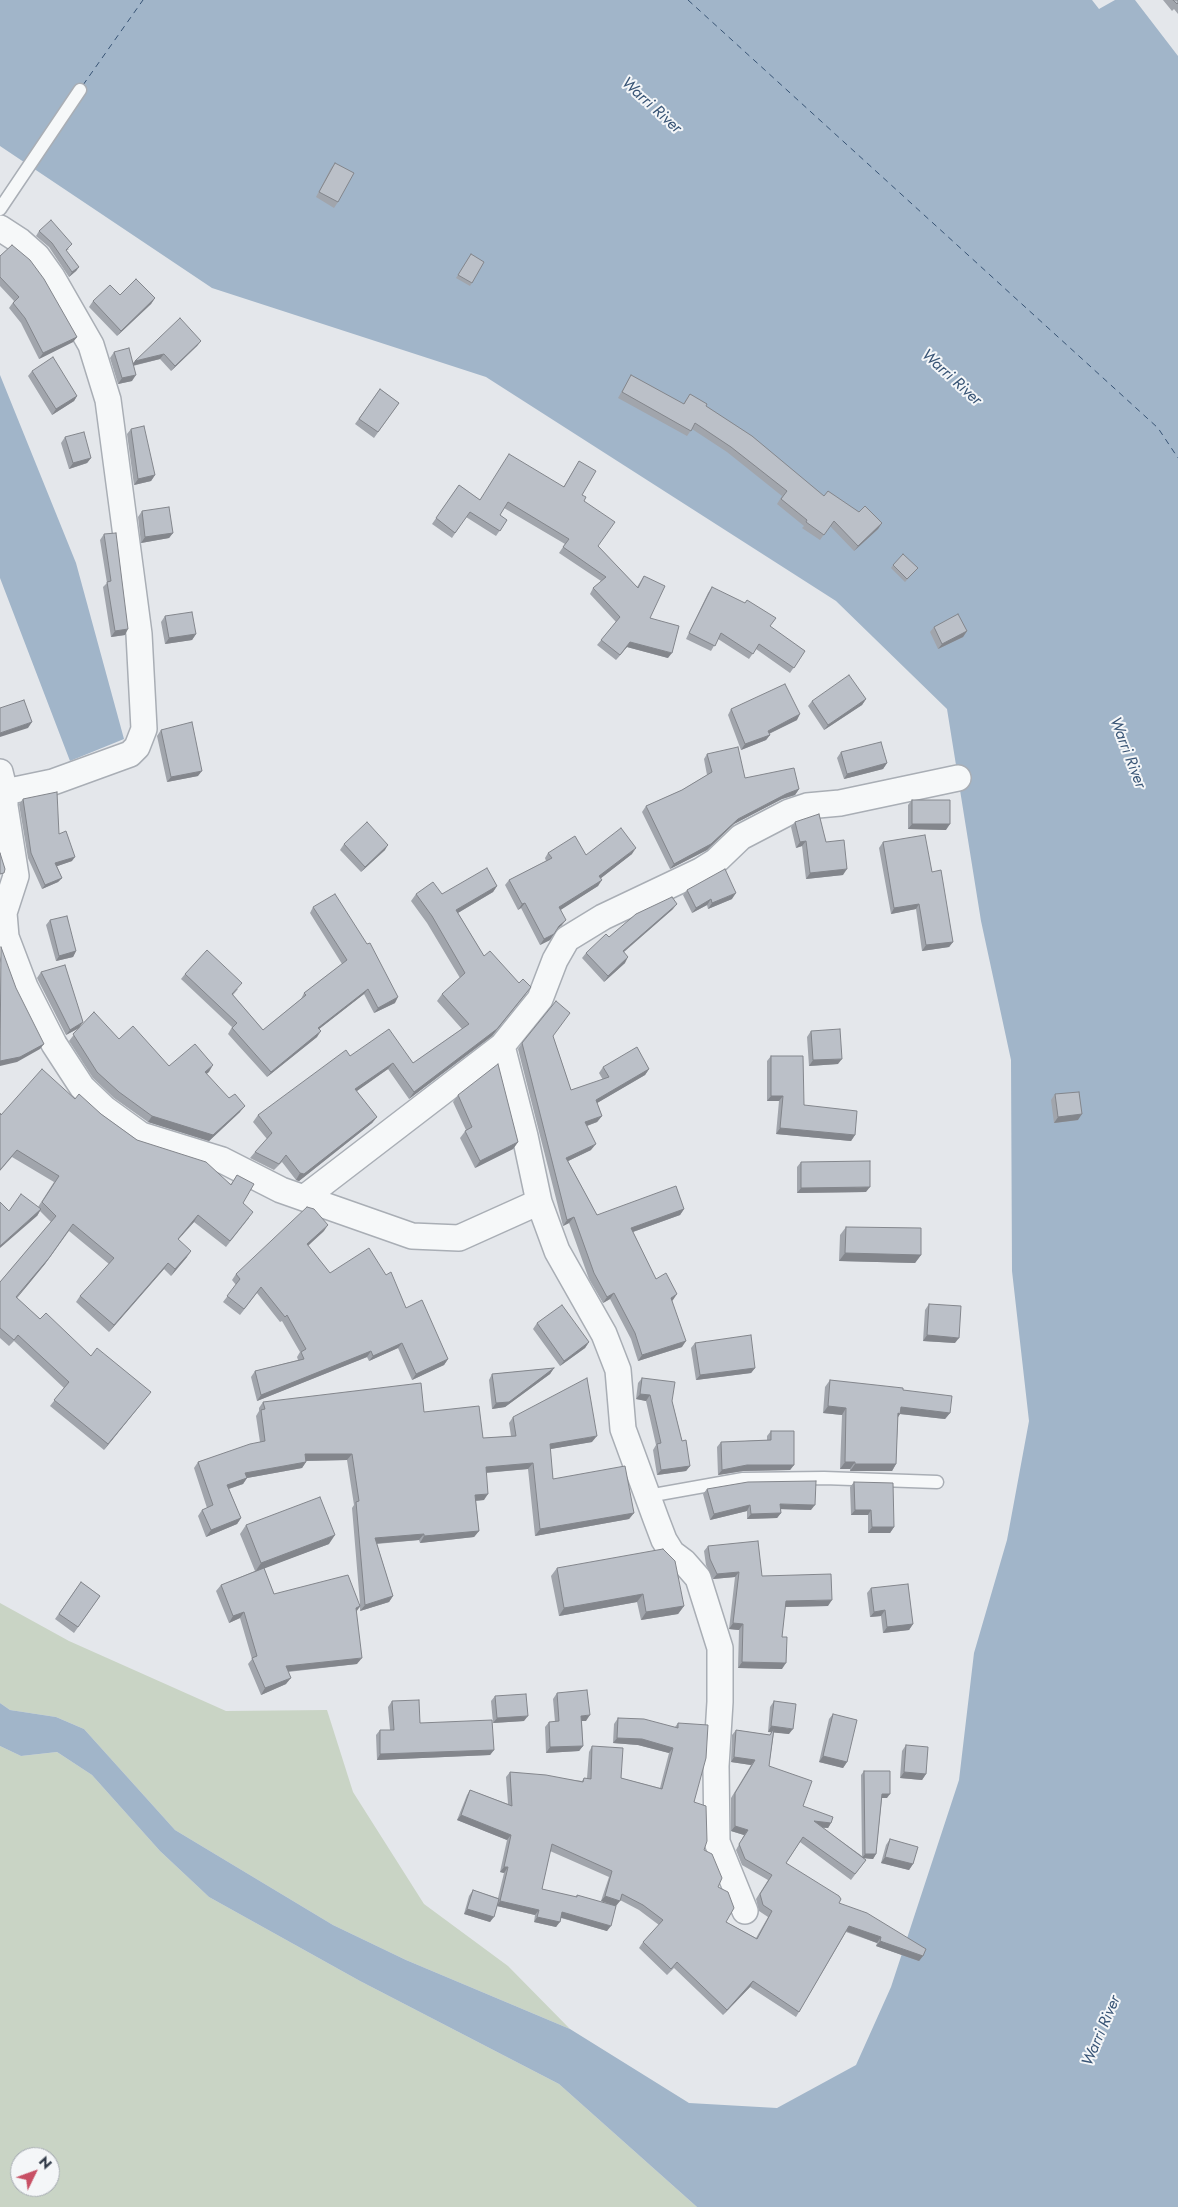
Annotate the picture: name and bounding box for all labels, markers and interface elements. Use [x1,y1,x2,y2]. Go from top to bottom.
water label: Warri River [617,74,685,138]
water label: Warri River [917,346,985,410]
water label: Warri River [1105,715,1149,791]
water label: Warri River [1079,1993,1125,2069]
north arrow [10,2147,60,2197]
text: N [34,2152,57,2173]

